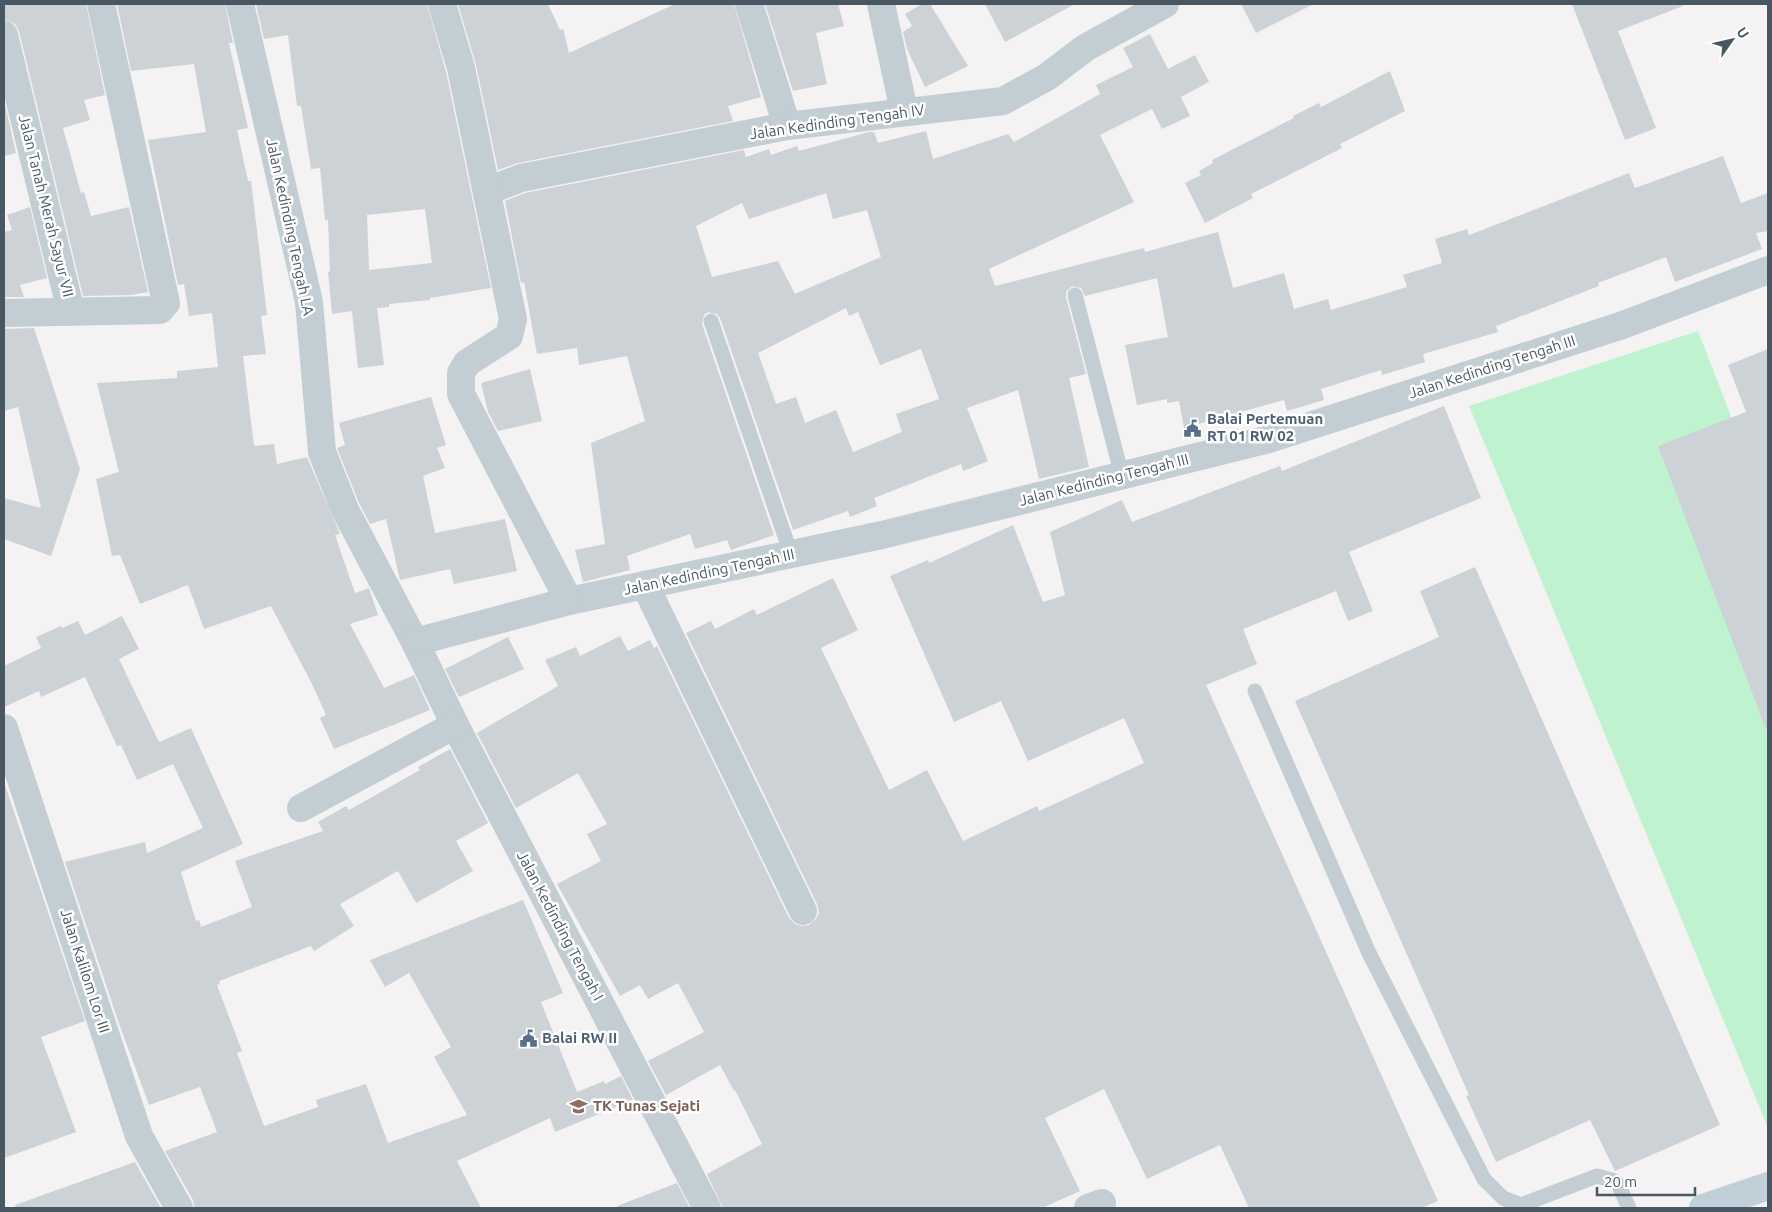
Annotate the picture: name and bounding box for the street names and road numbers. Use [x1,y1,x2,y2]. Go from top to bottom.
street label: Jalan Kedinding Tengah IV [749,101,926,142]
street label: Jalan Tanah Merah Sayur VII [16,113,77,299]
street label: Jalan Kedinding Tengah LA [263,137,318,317]
street label: Jalan Kedinding Tengah III [1406,332,1577,402]
street label: Jalan Kedinding Tengah III [1017,450,1191,509]
street label: Jalan Kedinding Tengah III [622,545,796,598]
street label: Jalan Kedinding Tengah I [514,848,607,1003]
street label: Jalan Kalilom Lor III [57,907,114,1035]

